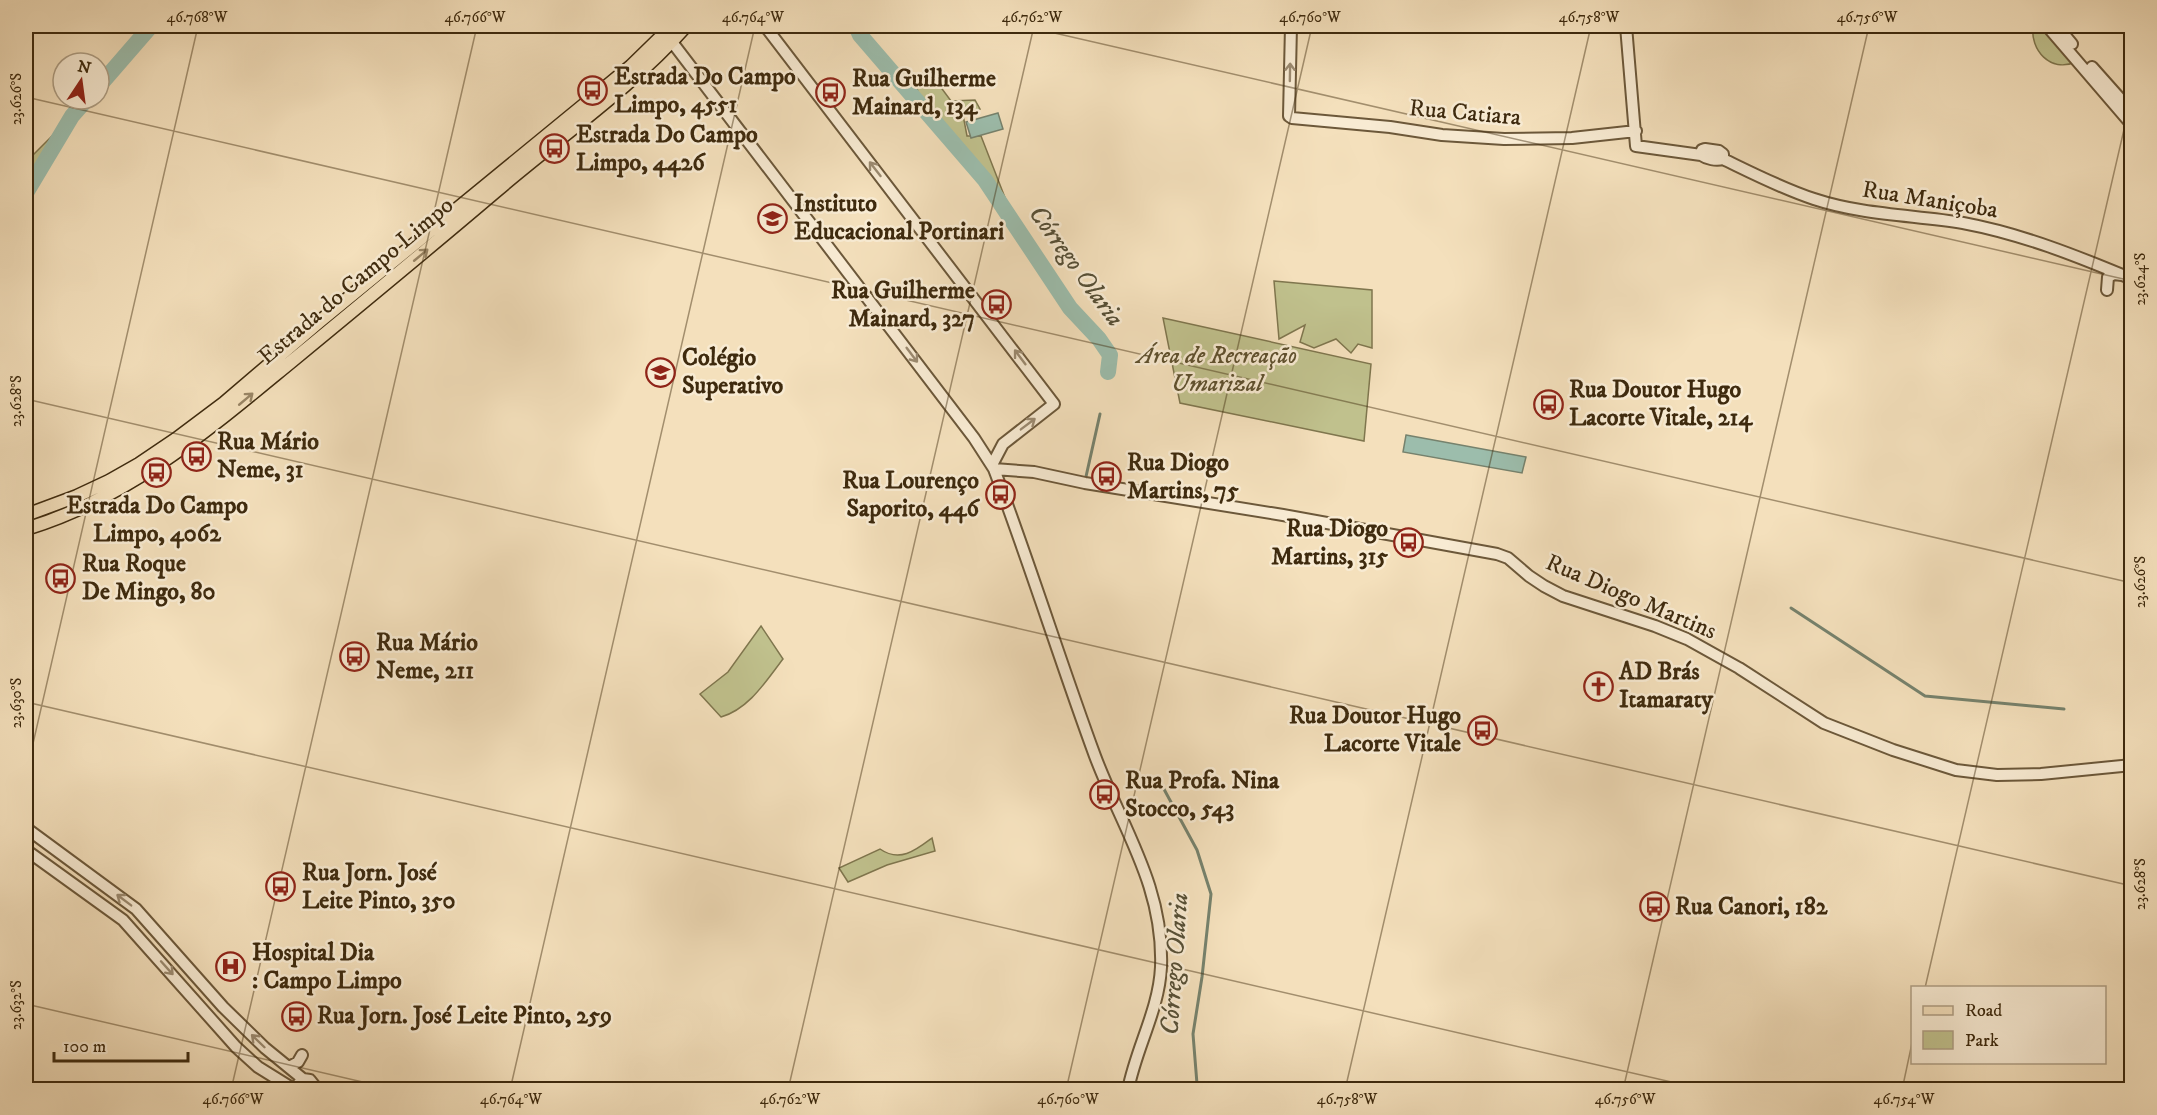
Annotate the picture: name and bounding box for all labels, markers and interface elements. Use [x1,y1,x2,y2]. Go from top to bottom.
text: 46.768°W [167,8,228,27]
text: 46.766°W [444,8,506,27]
text: 46.764°W [722,8,784,27]
text: 46.762°W [1002,8,1063,27]
text: 46.760°W [1279,8,1341,27]
text: 46.758°W [1559,8,1619,27]
text: 46.756°W [1837,8,1898,27]
north arrow [51,51,111,111]
text: N [75,56,93,79]
place label: Estrada Do Campo Limpo, 4551 [614,62,796,120]
one-way arrow [1284,62,1296,82]
place label: Rua Guilherme Mainard, 134 [852,64,996,122]
text: 23.626°S [7,73,26,125]
bus stop icon: Estrada Do Campo Limpo, 4551 [577,75,609,107]
bus stop icon: Rua Guilherme Mainard, 134 [815,77,847,109]
street label: Rua Catiara [1408,93,1523,133]
place label: Estrada Do Campo Limpo, 4426 [576,120,758,178]
bus stop icon: Estrada Do Campo Limpo, 4426 [539,133,571,165]
one-way arrow [869,162,882,178]
street label: Rua Maniçoba [1860,174,2001,226]
place label: Instituto Educacional Portinari [794,189,1004,247]
street label: Estrada do Campo Limpo [252,190,460,372]
water label: Córrego Olaria [1021,199,1131,333]
school or university icon: Instituto Educacional Portinari [757,202,789,234]
one-way arrow [413,248,429,261]
text: 23.624°S [2131,252,2150,306]
place label: Rua Guilherme Mainard, 327 [831,276,975,334]
bus stop icon: Rua Guilherme Mainard, 327 [980,289,1012,321]
park label: Área de Recreação Umarizal [1134,341,1297,399]
place label: Colégio Superativo [682,343,784,401]
one-way arrow [905,347,918,363]
one-way arrow [1013,350,1026,366]
school or university icon: Colégio Superativo [645,356,677,388]
text: 23.628°S [7,375,26,427]
place label: Rua Doutor Hugo Lacorte Vitale, 214 [1569,375,1753,433]
bus stop icon: Rua Doutor Hugo Lacorte Vitale, 214 [1532,388,1564,420]
one-way arrow [238,392,253,406]
one-way arrow [1020,418,1036,430]
place label: Rua Mário Neme, 31 [217,427,319,485]
bus stop icon: Rua Mário Neme, 31 [180,440,212,472]
place label: Rua Diogo Martins, 75 [1127,448,1239,506]
bus stop icon: Estrada Do Campo Limpo, 4062 [141,457,173,489]
bus stop icon: Rua Diogo Martins, 75 [1090,461,1122,493]
place label: Rua Lourenço Saporito, 446 [842,466,981,524]
bus stop icon: Rua Lourenço Saporito, 446 [984,479,1016,511]
place label: Estrada Do Campo Limpo, 4062 [66,491,248,549]
place label: Rua Diogo Martins, 315 [1271,514,1388,572]
bus stop icon: Rua Diogo Martins, 315 [1393,527,1425,559]
street label: Rua Diogo Martins [1541,548,1721,646]
place label: Rua Roque De Mingo, 80 [82,549,216,607]
text: 23.626°S [2131,556,2150,608]
bus stop icon: Rua Roque De Mingo, 80 [45,562,77,594]
place label: Rua Mário Neme, 211 [376,628,478,686]
bus stop icon: Rua Mário Neme, 211 [339,641,371,673]
place label: AD Brás Itamaraty [1618,657,1713,715]
church icon: AD Brás Itamaraty [1582,670,1614,702]
text: 23.630°S [7,678,26,728]
place label: Rua Doutor Hugo Lacorte Vitale [1289,701,1461,759]
bus stop icon: Rua Doutor Hugo Lacorte Vitale [1466,714,1498,746]
place label: Rua Profa. Nina Stocco, 543 [1125,766,1280,824]
bus stop icon: Rua Profa. Nina Stocco, 543 [1088,779,1120,811]
place label: Rua Jorn. José Leite Pinto, 350 [302,858,455,916]
text: 23.628°S [2131,858,2150,910]
bus stop icon: Rua Jorn. José Leite Pinto, 350 [265,871,297,903]
bus stop icon: Rua Canori, 182 [1638,891,1670,923]
water label: Córrego Olaria [1154,892,1196,1036]
place label: Rua Canori, 182 [1675,892,1829,922]
one-way arrow [116,894,132,907]
place label: Hospital Dia : Campo Limpo [252,938,402,996]
hospital icon: Hospital Dia : Campo Limpo [215,951,247,983]
one-way arrow [160,960,174,975]
text: 23.632°S [7,980,26,1030]
legend [1911,986,2106,1064]
bus stop icon: Rua Jorn. José Leite Pinto, 259 [280,1000,312,1032]
text: Road [1965,1000,2002,1022]
place label: Rua Jorn. José Leite Pinto, 259 [317,1001,612,1031]
scale bar [54,1025,188,1063]
text: Park [1965,1030,1999,1052]
one-way arrow [251,1034,266,1049]
text: 100 m [63,1036,106,1058]
text: 46.766°W [202,1090,264,1109]
text: 46.764°W [480,1090,542,1109]
text: 46.762°W [760,1090,821,1109]
text: 46.760°W [1037,1090,1099,1109]
text: 46.758°W [1317,1090,1377,1109]
text: 46.756°W [1595,1090,1656,1109]
text: 46.754°W [1874,1090,1935,1109]

